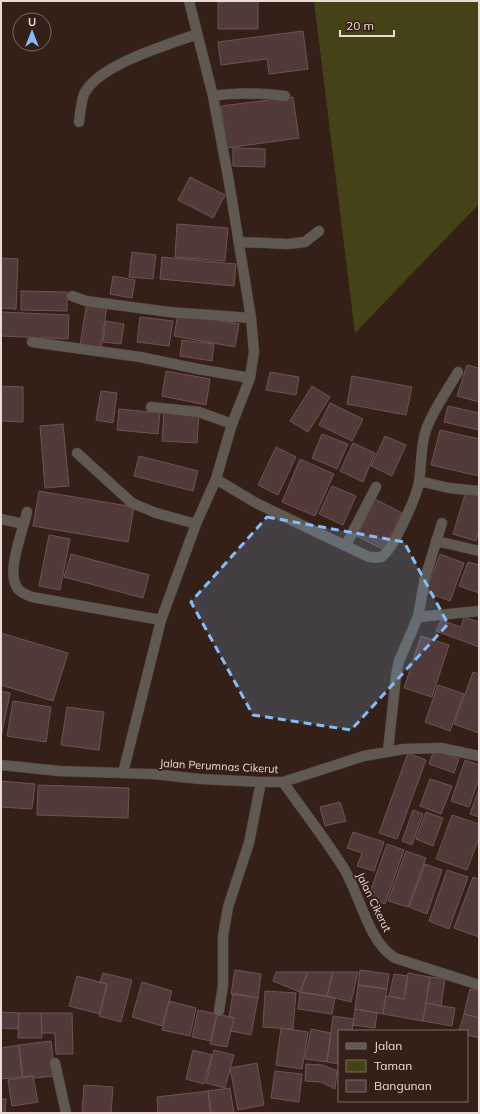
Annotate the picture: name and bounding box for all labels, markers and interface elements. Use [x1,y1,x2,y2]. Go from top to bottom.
north arrow [12,12,52,52]
scale bar [340,12,394,38]
text: U [28,15,36,29]
text: 20 m [346,18,374,33]
street label: Jalan Perumnas Cikerut [159,756,279,776]
street label: Jalan Cikerut [354,870,395,934]
legend [338,1030,468,1102]
text: Jalan [374,1038,402,1053]
text: Taman [374,1058,412,1073]
text: Bangunan [374,1078,432,1093]

